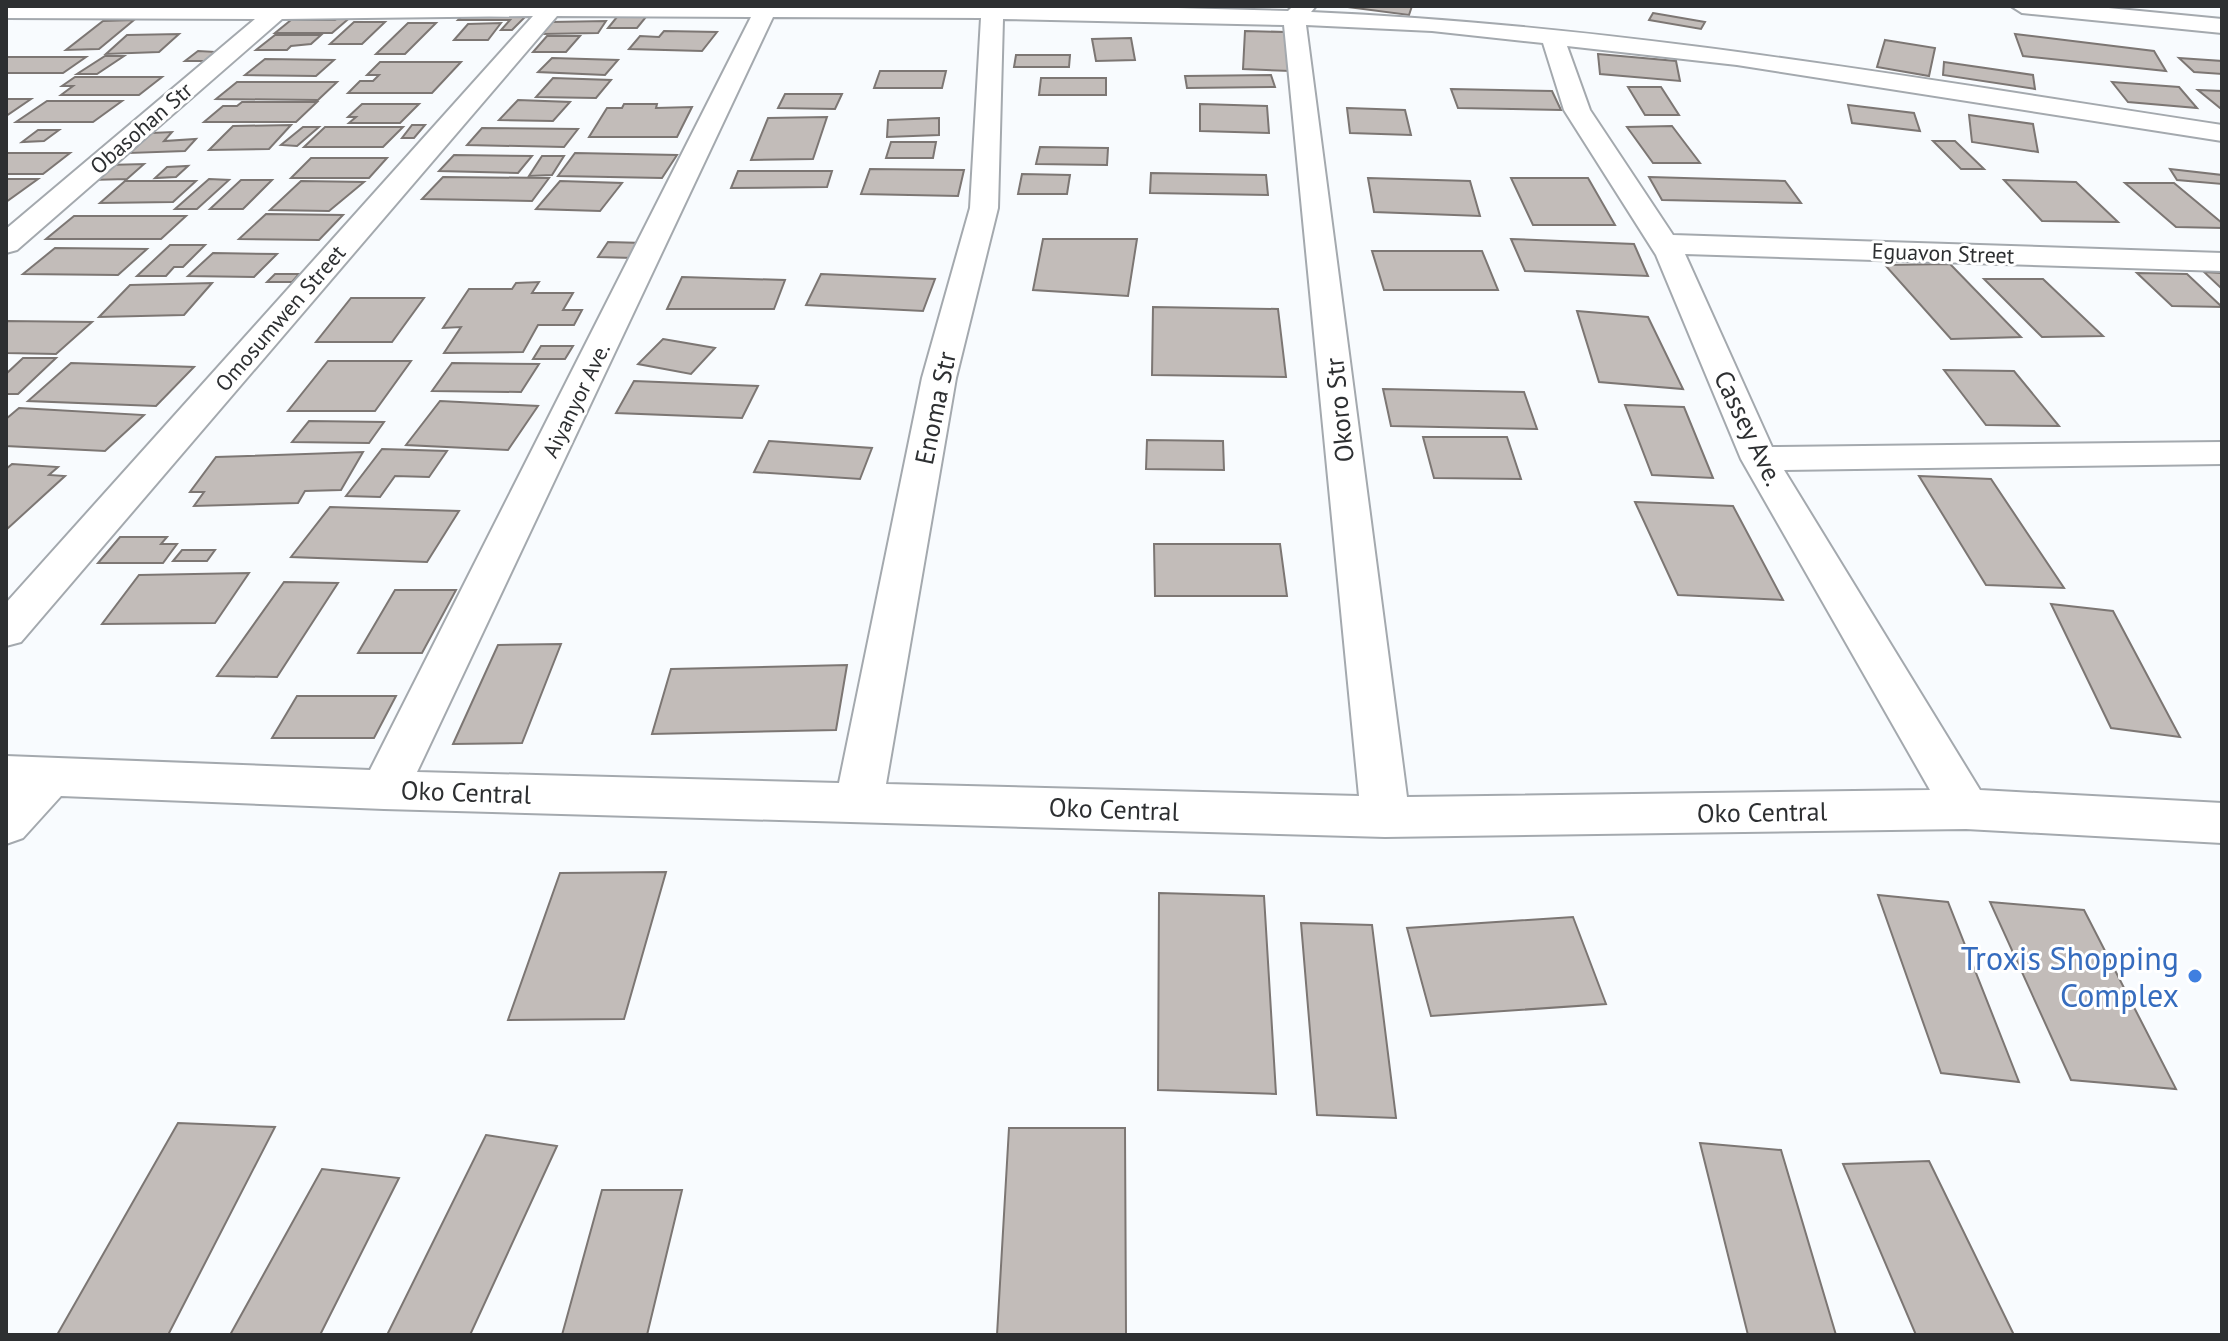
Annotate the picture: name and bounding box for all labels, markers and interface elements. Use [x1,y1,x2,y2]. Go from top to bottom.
street label: Obasohan Str [84,76,198,180]
street label: Eguavon Street [1871,237,2015,269]
street label: Omosumwen Street [209,239,352,397]
street label: Aiyanyor Ave. [536,338,616,462]
street label: Enoma Str [907,348,963,467]
street label: Okoro Str [1317,356,1361,464]
street label: Cassey Ave. [1707,365,1791,491]
street label: Oko Central [400,773,532,811]
street label: Oko Central [1048,790,1180,828]
street label: Oko Central [1697,794,1828,830]
place label: Troxis Shopping Complex [1961,937,2179,1016]
marker: Troxis Shopping Complex [2186,967,2204,985]

